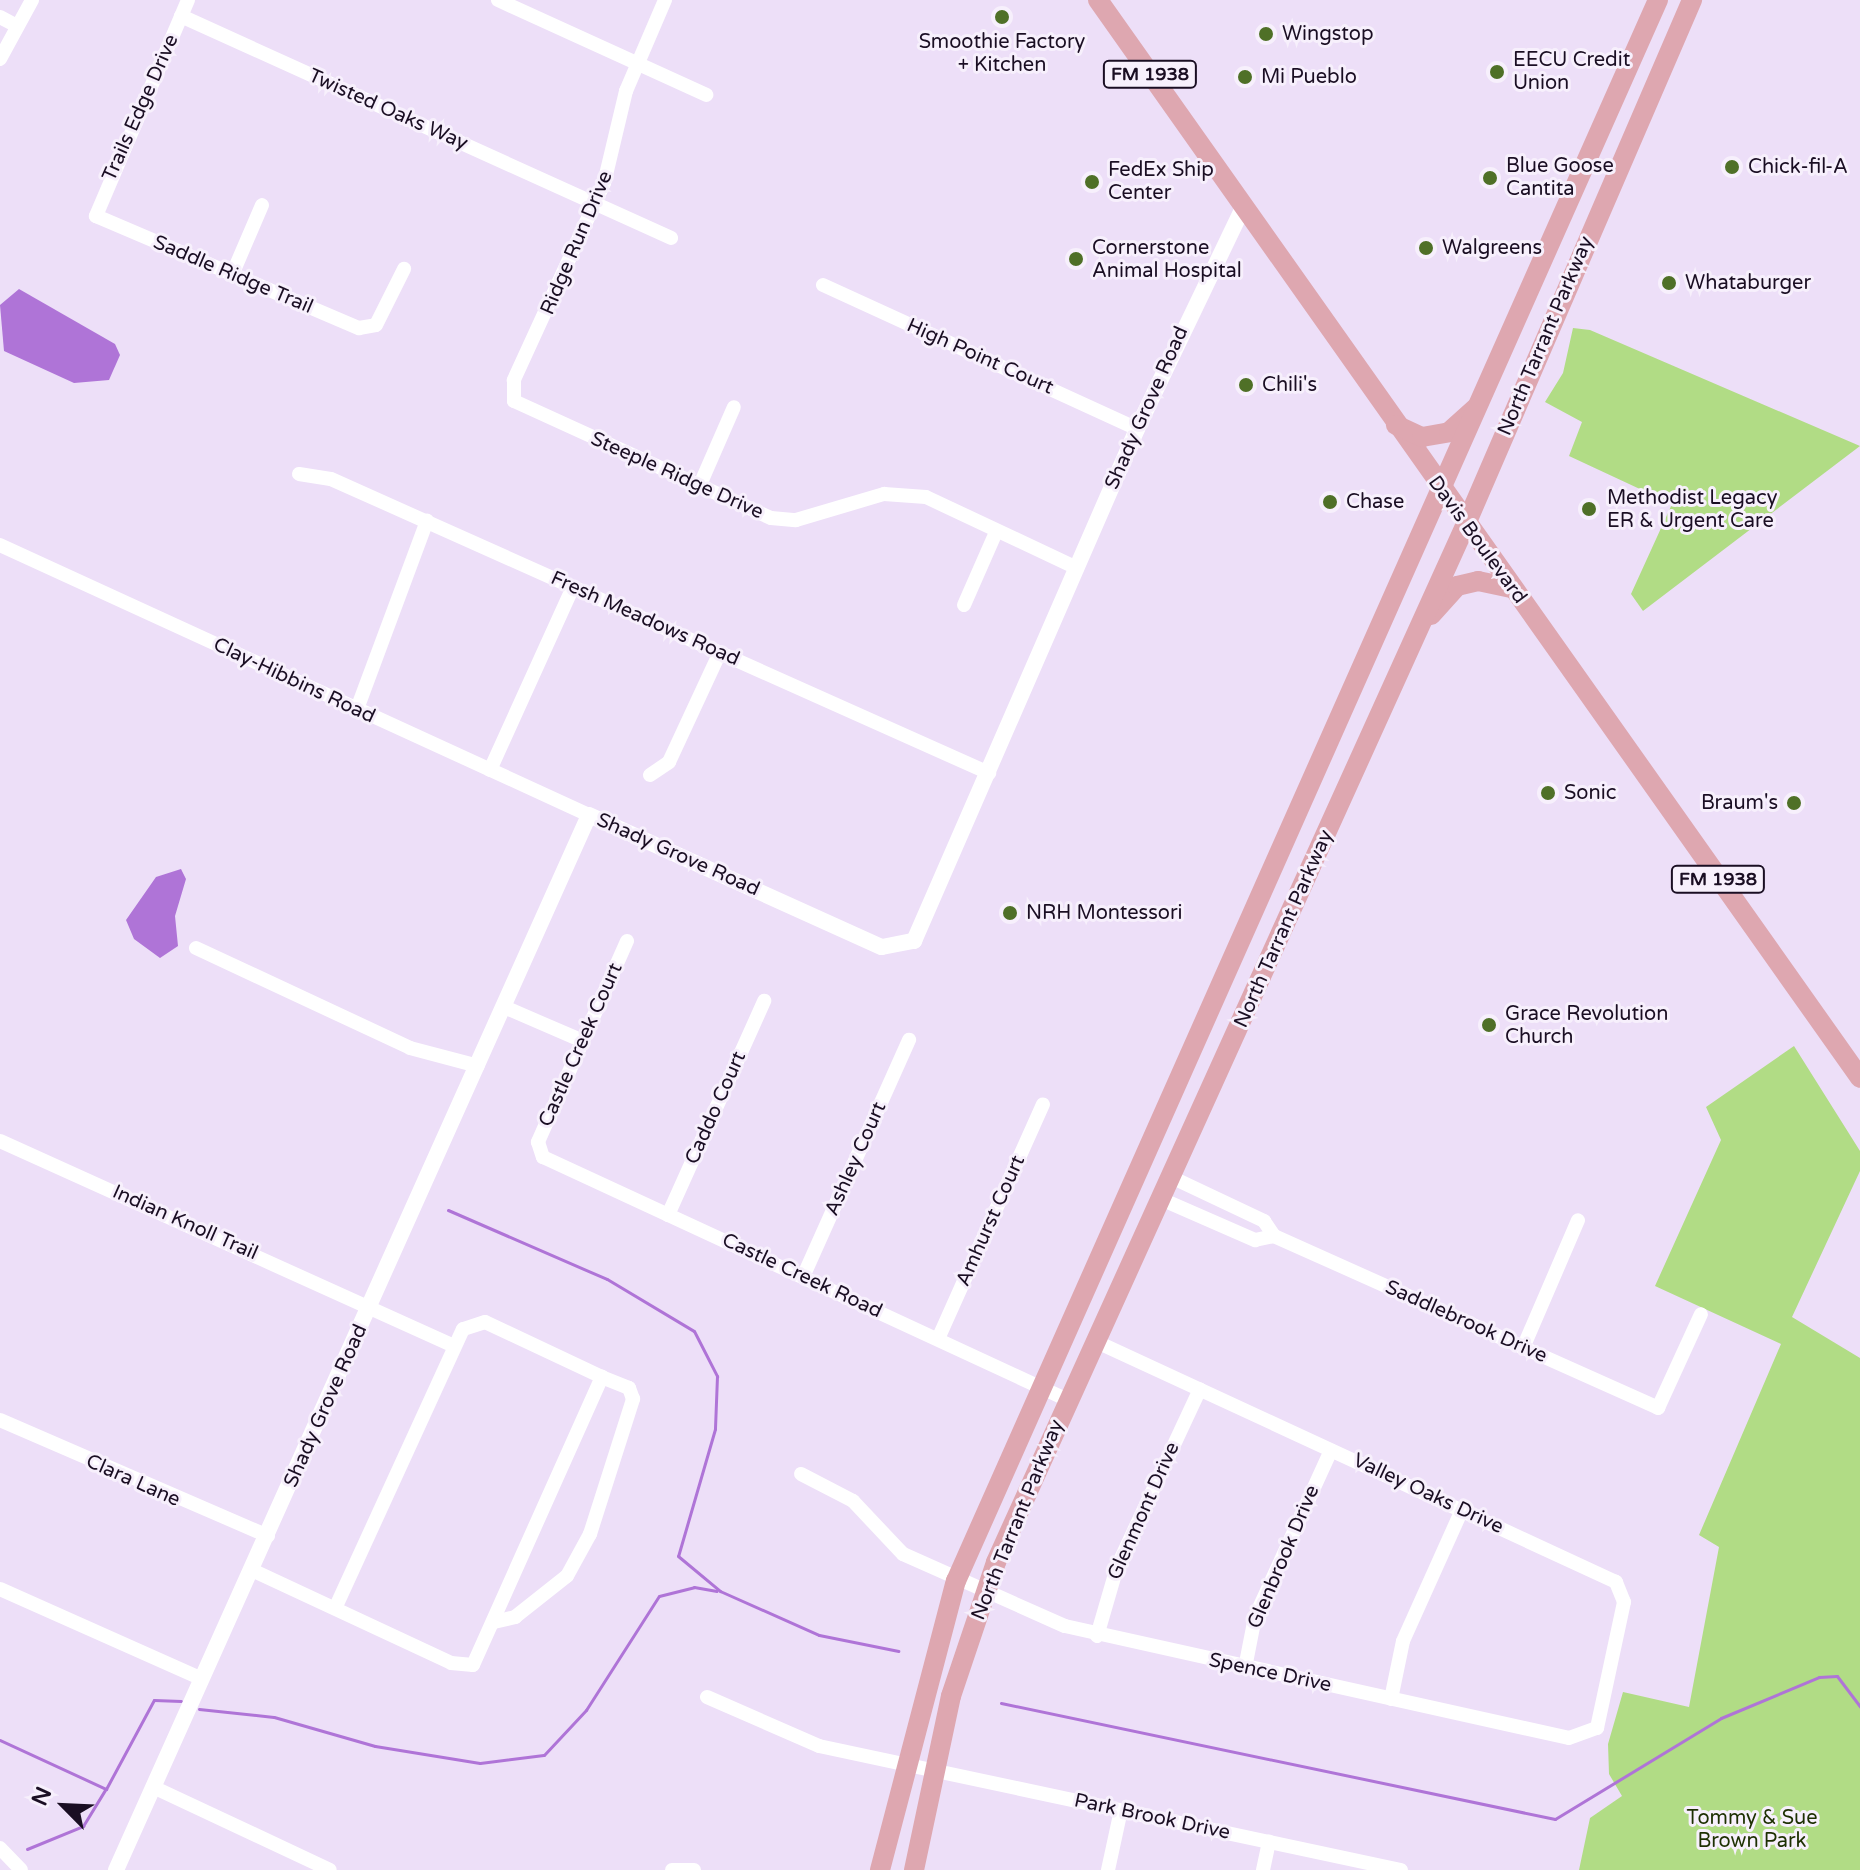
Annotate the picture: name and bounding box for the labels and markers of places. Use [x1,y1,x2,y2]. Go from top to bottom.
marker: Smoothie Factory + Kitchen [993,8,1011,26]
place label: Wingstop [1282,22,1374,46]
marker: Wingstop [1257,25,1275,43]
place label: Smoothie Factory + Kitchen [919,30,1085,77]
place label: EECU Credit Union [1513,48,1630,95]
marker: EECU Credit Union [1488,63,1506,81]
place label: Mi Pueblo [1261,65,1357,89]
marker: Mi Pueblo [1236,68,1254,86]
place label: Blue Goose Cantita [1506,154,1614,201]
place label: Chick-fil-A [1748,155,1848,179]
place label: FedEx Ship Center [1108,158,1214,205]
marker: Chick-fil-A [1723,158,1741,176]
marker: Blue Goose Cantita [1481,169,1499,187]
marker: FedEx Ship Center [1083,173,1101,191]
place label: Cornerstone Animal Hospital [1092,236,1242,283]
place label: Walgreens [1442,236,1542,260]
marker: Walgreens [1417,239,1435,257]
marker: Cornerstone Animal Hospital [1067,250,1085,268]
place label: Whataburger [1685,271,1811,295]
marker: Whataburger [1660,274,1678,292]
place label: Chili's [1262,373,1317,397]
marker: Chili's [1237,376,1255,394]
place label: Methodist Legacy ER & Urgent Care [1607,486,1777,533]
place label: Chase [1346,490,1404,514]
marker: Chase [1321,493,1339,511]
marker: Methodist Legacy ER & Urgent Care [1578,498,1600,520]
place label: Sonic [1564,781,1616,805]
marker: Sonic [1539,784,1557,802]
place label: Braum's [1701,791,1778,815]
marker: Braum's [1785,794,1803,812]
place label: NRH Montessori [1026,901,1183,925]
marker: NRH Montessori [1001,904,1019,922]
place label: Grace Revolution Church [1505,1002,1668,1049]
marker: Grace Revolution Church [1480,1016,1498,1034]

